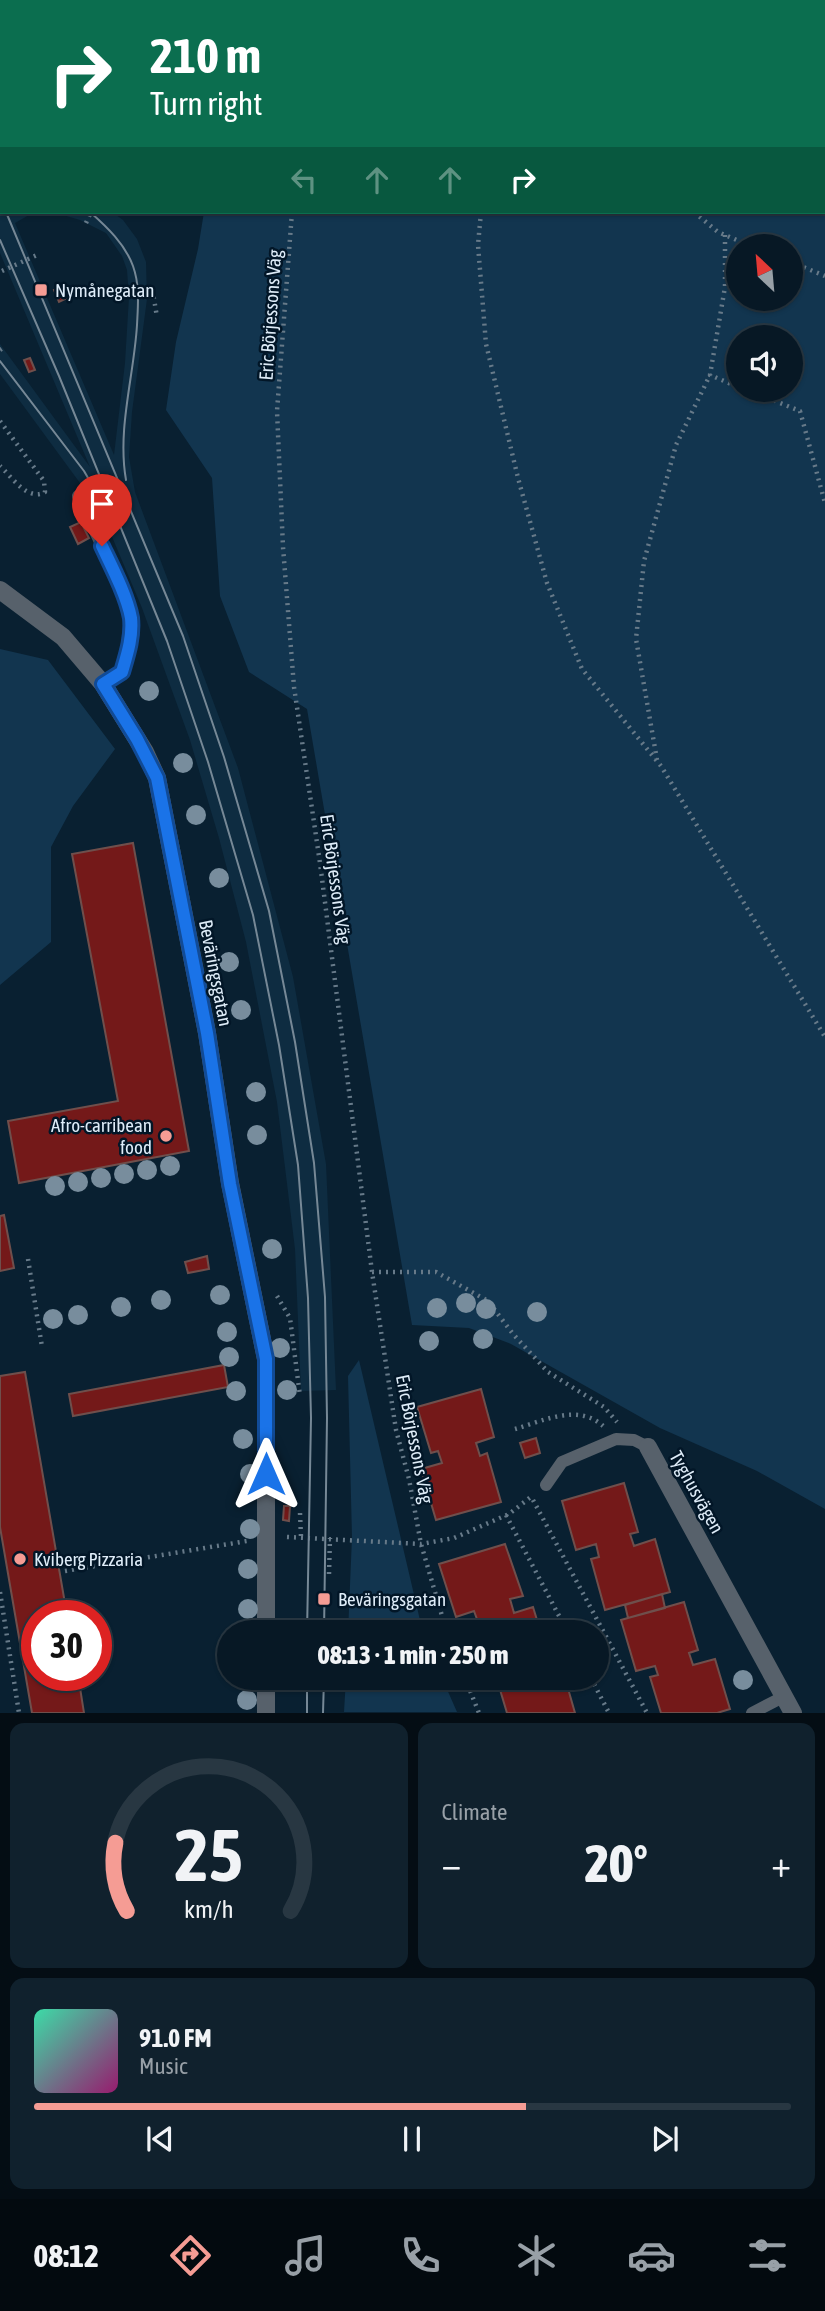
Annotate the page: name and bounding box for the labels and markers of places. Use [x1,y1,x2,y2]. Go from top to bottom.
place label: Nymånegatan [55,279,155,301]
marker: Nymånegatan [33,282,49,298]
pin [72,474,132,546]
place label: Afro-carribean food [51,1114,152,1158]
marker: Afro-carribean food [158,1128,174,1144]
place label: Kviberg Pizzaria [34,1548,143,1570]
marker: Kviberg Pizzaria [12,1551,28,1567]
place label: Beväringsgatan [338,1588,446,1610]
marker: Beväringsgatan [316,1591,332,1607]

